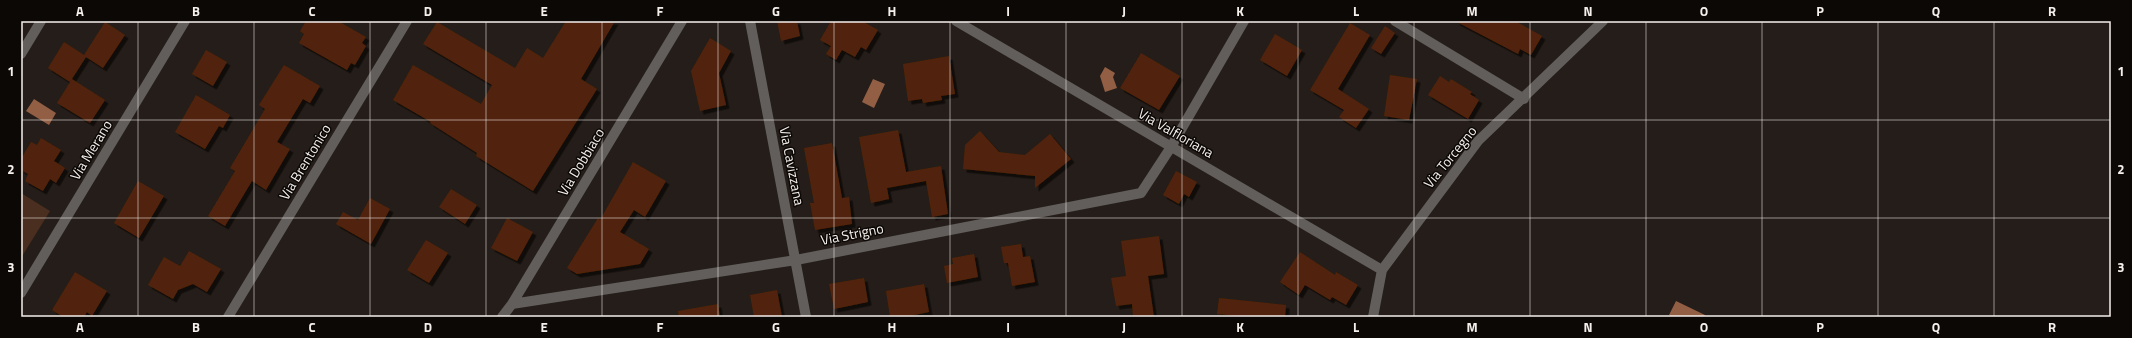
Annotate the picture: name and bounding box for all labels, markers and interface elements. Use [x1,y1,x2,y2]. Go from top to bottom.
text: A [76,1,84,21]
text: B [192,1,200,21]
text: C [308,1,316,21]
text: D [424,1,432,21]
text: E [540,1,548,21]
text: F [657,1,664,21]
text: G [772,1,780,21]
text: H [888,1,896,21]
text: I [1006,1,1010,21]
text: J [1122,1,1126,21]
text: K [1236,1,1244,21]
text: L [1353,1,1359,21]
text: M [1466,1,1478,21]
text: N [1583,1,1593,21]
text: O [1700,1,1708,21]
text: P [1816,1,1824,21]
text: Q [1932,1,1940,21]
text: R [2048,1,2056,21]
text: 1 [7,61,15,81]
text: 1 [2117,61,2125,81]
street label: Via Valfloriana [1135,102,1218,163]
street label: Via Merano [64,116,117,184]
street label: Via Brentonico [274,120,336,204]
street label: Via Torcegno [1418,121,1481,192]
street label: Via Dobbiaco [552,124,609,200]
street label: Via Cavizzana [775,125,810,207]
text: 2 [7,159,15,179]
text: 2 [2117,159,2125,179]
street label: Via Strigno [819,217,885,250]
text: 3 [7,257,15,277]
text: 3 [2117,257,2125,277]
text: A [76,317,84,337]
text: B [192,317,200,337]
text: C [308,317,316,337]
text: D [424,317,432,337]
text: E [540,317,548,337]
text: F [657,317,664,337]
text: G [772,317,780,337]
text: H [888,317,896,337]
text: I [1006,317,1010,337]
text: J [1122,317,1126,337]
text: K [1236,317,1244,337]
text: L [1353,317,1359,337]
text: M [1466,317,1478,337]
text: N [1583,317,1593,337]
text: O [1700,317,1708,337]
text: P [1816,317,1824,337]
text: Q [1932,317,1940,337]
text: R [2048,317,2056,337]

